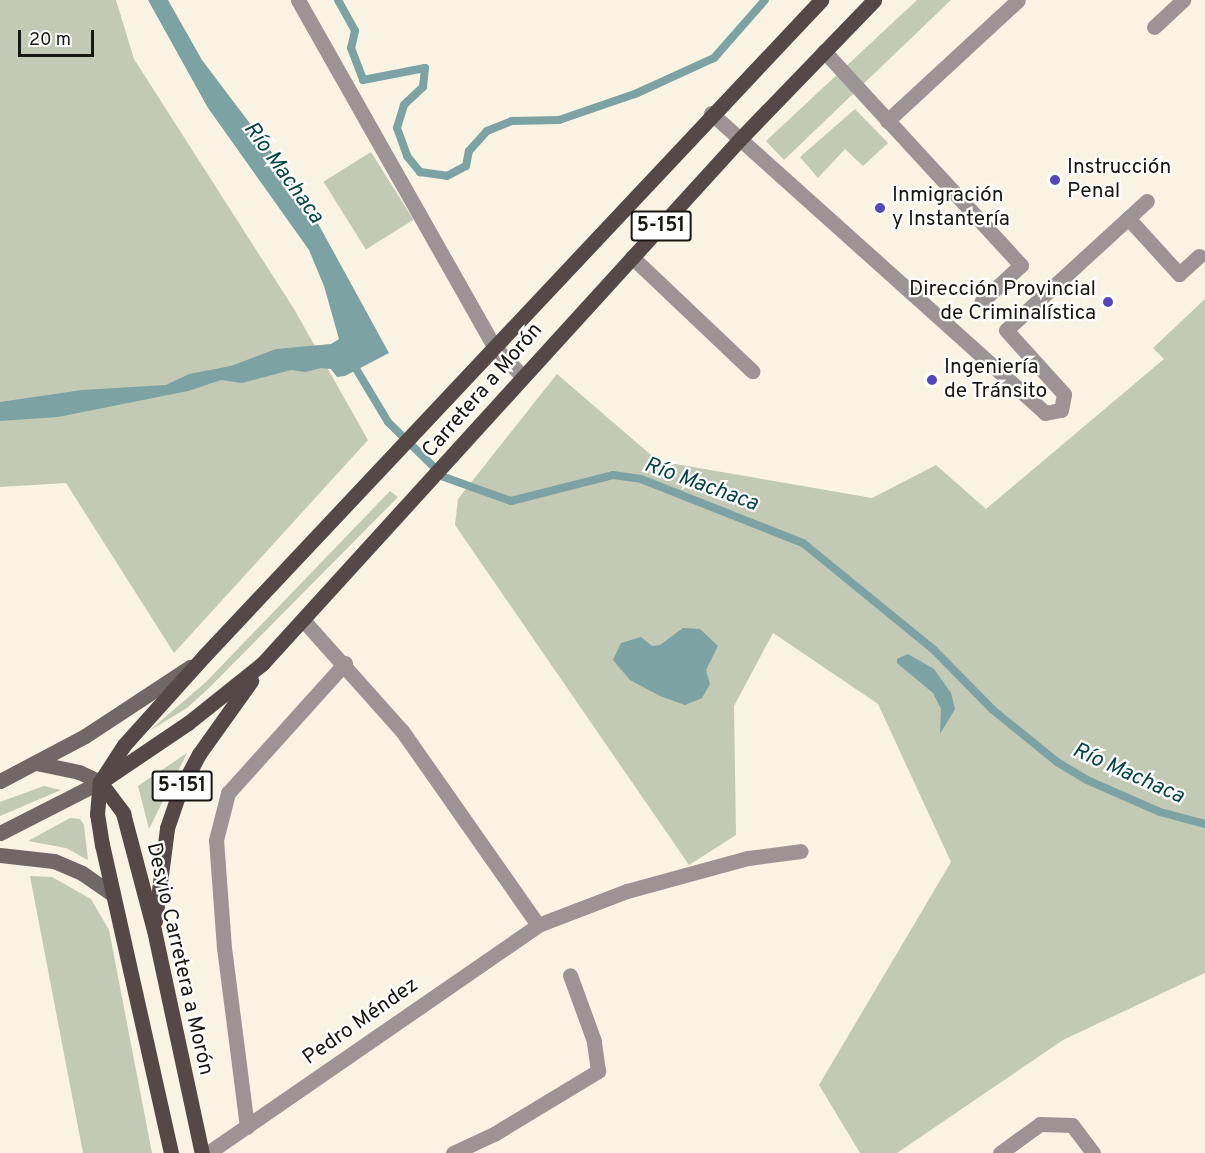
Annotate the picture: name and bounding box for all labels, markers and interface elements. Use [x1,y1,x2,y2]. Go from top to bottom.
scale bar [21,18,98,56]
text: 20 m [29,29,71,52]
water label: Río Machaca [237,117,329,229]
place label: Instrucción Penal [1067,155,1171,205]
marker: Instrucción Penal [1048,173,1062,187]
place label: Inmigración y Instantería [892,183,1010,233]
marker: Inmigración y Instantería [873,201,887,215]
road number: 5-151 [630,209,692,243]
place label: Dirección Provincial de Criminalística [909,277,1096,327]
marker: Dirección Provincial de Criminalística [1101,295,1115,309]
street label: Carretera a Morón [418,318,548,464]
place label: Ingeniería de Tránsito [944,355,1048,405]
marker: Ingeniería de Tránsito [925,373,939,387]
water label: Río Machaca [640,452,762,518]
water label: Río Machaca [1068,738,1188,810]
road number: 5-151 [150,769,213,803]
street label: Desvio Carretera a Morón [140,840,218,1078]
street label: Pedro Méndez [299,973,423,1071]

